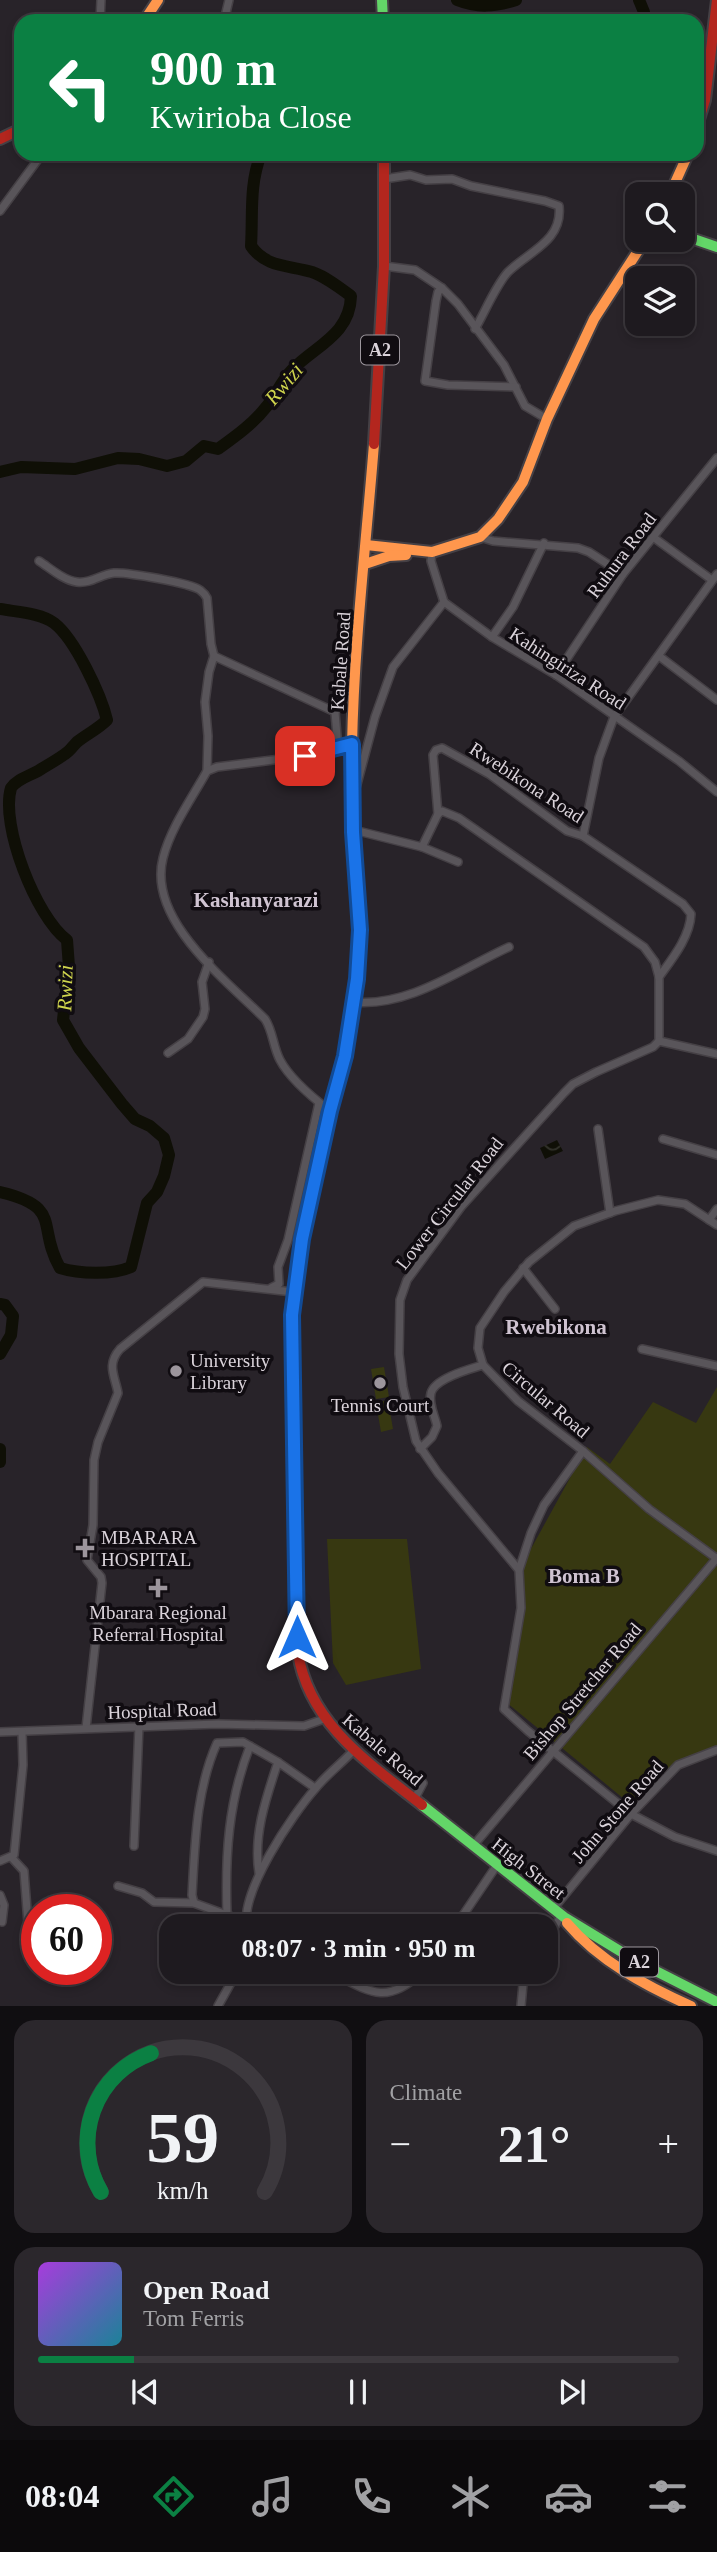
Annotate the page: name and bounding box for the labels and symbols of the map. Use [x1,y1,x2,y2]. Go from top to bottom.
road number: A2 [361,336,399,364]
water label: Rwizi [259,358,308,410]
street label: Ruhura Road [583,508,660,602]
street label: Kabale Road [327,611,354,711]
street label: Kahingiriza Road [506,623,630,714]
pin [275,726,335,786]
street label: Rwebikona Road [466,738,588,827]
district label: Kashanyarazi [194,888,319,912]
water label: Rwizi [52,964,78,1013]
street label: Lower Circular Road [391,1133,508,1273]
district label: Rwebikona [505,1315,607,1339]
place label: University Library [190,1350,271,1393]
street label: Circular Road [498,1357,594,1442]
marker: University Library [168,1363,184,1379]
marker: Tennis Court [372,1375,388,1391]
place label: Tennis Court [331,1395,430,1416]
place label: MBARARA HOSPITAL [101,1527,197,1570]
marker: MBARARA HOSPITAL [75,1538,95,1558]
district label: Boma B [548,1564,620,1588]
marker: Mbarara Regional Referral Hospital [148,1578,168,1598]
position arrow [260,1600,334,1674]
place label: Mbarara Regional Referral Hospital [89,1602,227,1645]
street label: Bishop Stretcher Road [519,1618,646,1764]
street label: Hospital Road [107,1698,217,1723]
street label: Kabale Road [339,1709,427,1790]
street label: John Stone Road [567,1755,668,1867]
street label: High Street [488,1833,570,1904]
speed limit sign: 60 [21,1894,112,1985]
road number: A2 [620,1948,658,1976]

